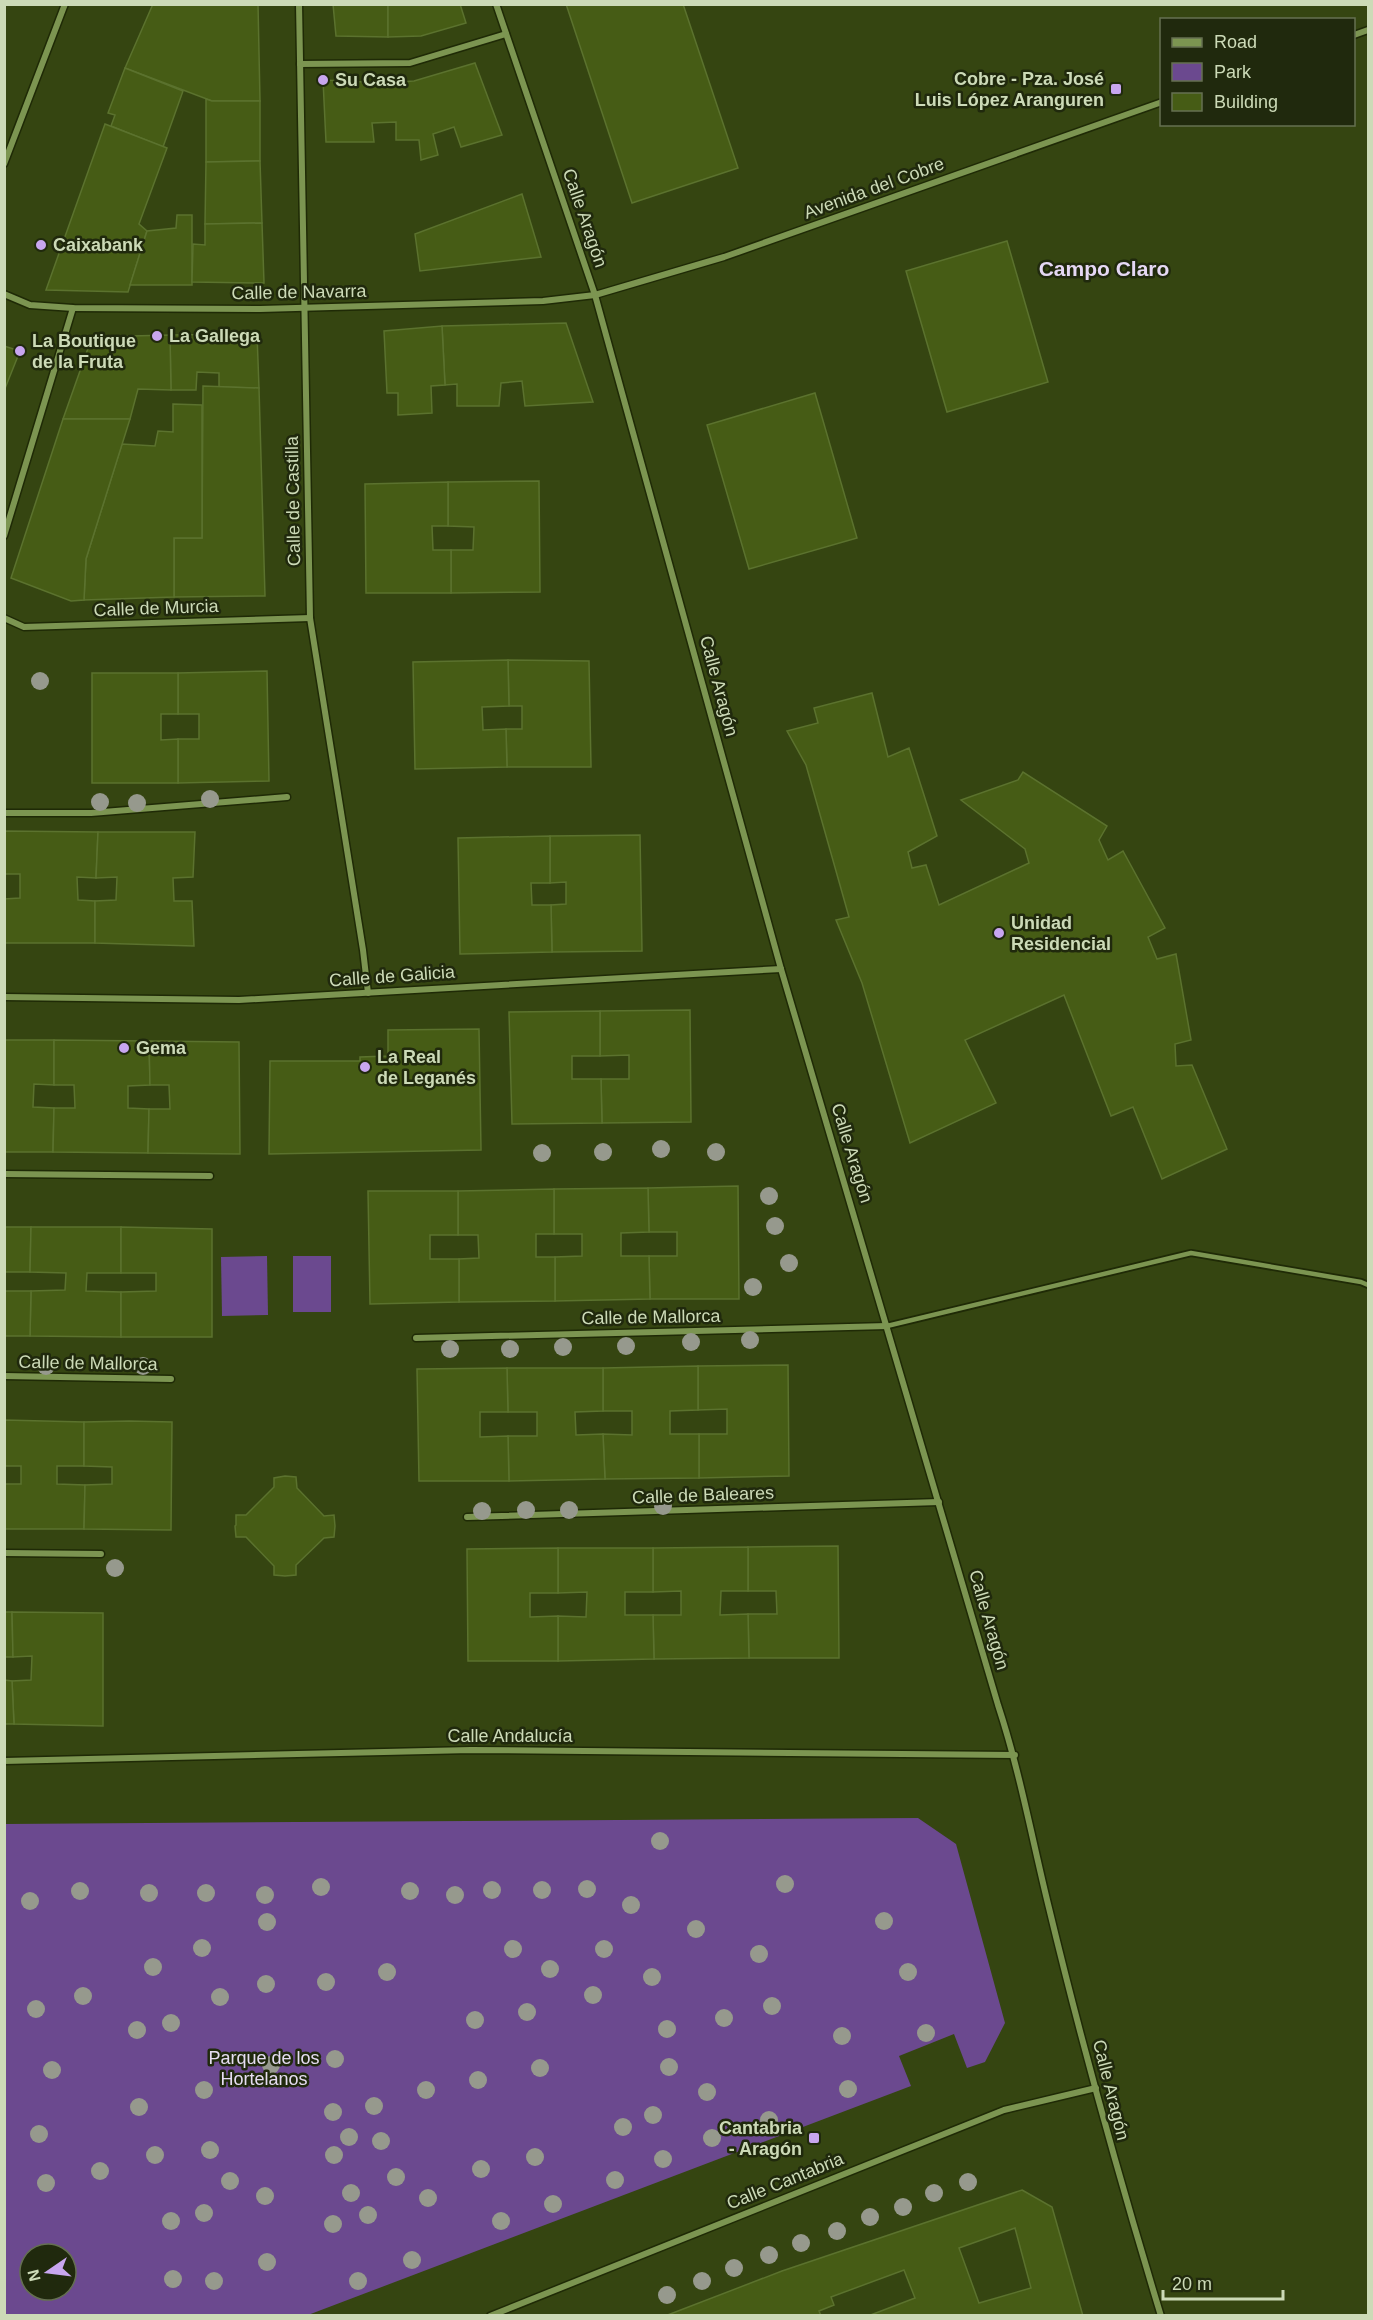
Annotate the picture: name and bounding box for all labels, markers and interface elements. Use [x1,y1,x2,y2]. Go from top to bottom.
legend [1160,18,1355,126]
text: Road [1214,32,1257,52]
text: Park [1214,62,1252,82]
place label: Cobre - Pza. José Luis López Aranguren [915,69,1104,110]
place label: Su Casa [335,70,407,90]
marker: Su Casa [316,73,330,87]
marker: Cobre - Pza. José Luis López Aranguren [1109,82,1123,96]
text: Building [1214,92,1278,112]
street label: Avenida del Cobre [801,153,947,223]
street label: Calle Aragón [559,166,611,270]
place label: Caixabank [53,235,144,255]
marker: Caixabank [34,238,48,252]
district label: Campo Claro [1039,257,1169,280]
street label: Calle de Navarra [231,281,368,303]
place label: La Gallega [169,326,261,346]
marker: La Gallega [150,329,164,343]
place label: La Boutique de la Fruta [32,331,136,372]
marker: La Boutique de la Fruta [13,344,27,358]
street label: Calle de Castilla [282,435,304,566]
street label: Calle de Murcia [93,596,220,620]
street label: Calle Aragón [696,634,742,738]
place label: Unidad Residencial [1011,913,1111,954]
marker: Unidad Residencial [992,926,1006,940]
street label: Calle de Galicia [328,962,457,990]
place label: Gema [136,1038,187,1058]
marker: Gema [117,1041,131,1055]
place label: La Real de Leganés [377,1047,476,1088]
marker: La Real de Leganés [358,1060,372,1074]
street label: Calle Aragón [827,1101,877,1205]
street label: Calle de Mallorca [581,1306,722,1328]
street label: Calle de Mallorca [18,1352,159,1374]
street label: Calle de Baleares [632,1483,774,1507]
street label: Calle Aragón [965,1568,1013,1672]
street label: Calle Andalucía [447,1726,574,1746]
street label: Calle Aragón [1089,2038,1133,2142]
park label: Parque de los Hortelanos [208,2048,320,2089]
place label: Cantabria - Aragón [719,2118,803,2159]
marker: Cantabria - Aragón [807,2131,821,2145]
street label: Calle Cantabria [724,2148,847,2214]
north arrow [18,2242,78,2302]
scale bar [1163,2263,1283,2301]
text: N [24,2268,44,2283]
text: 20 m [1172,2274,1212,2294]

